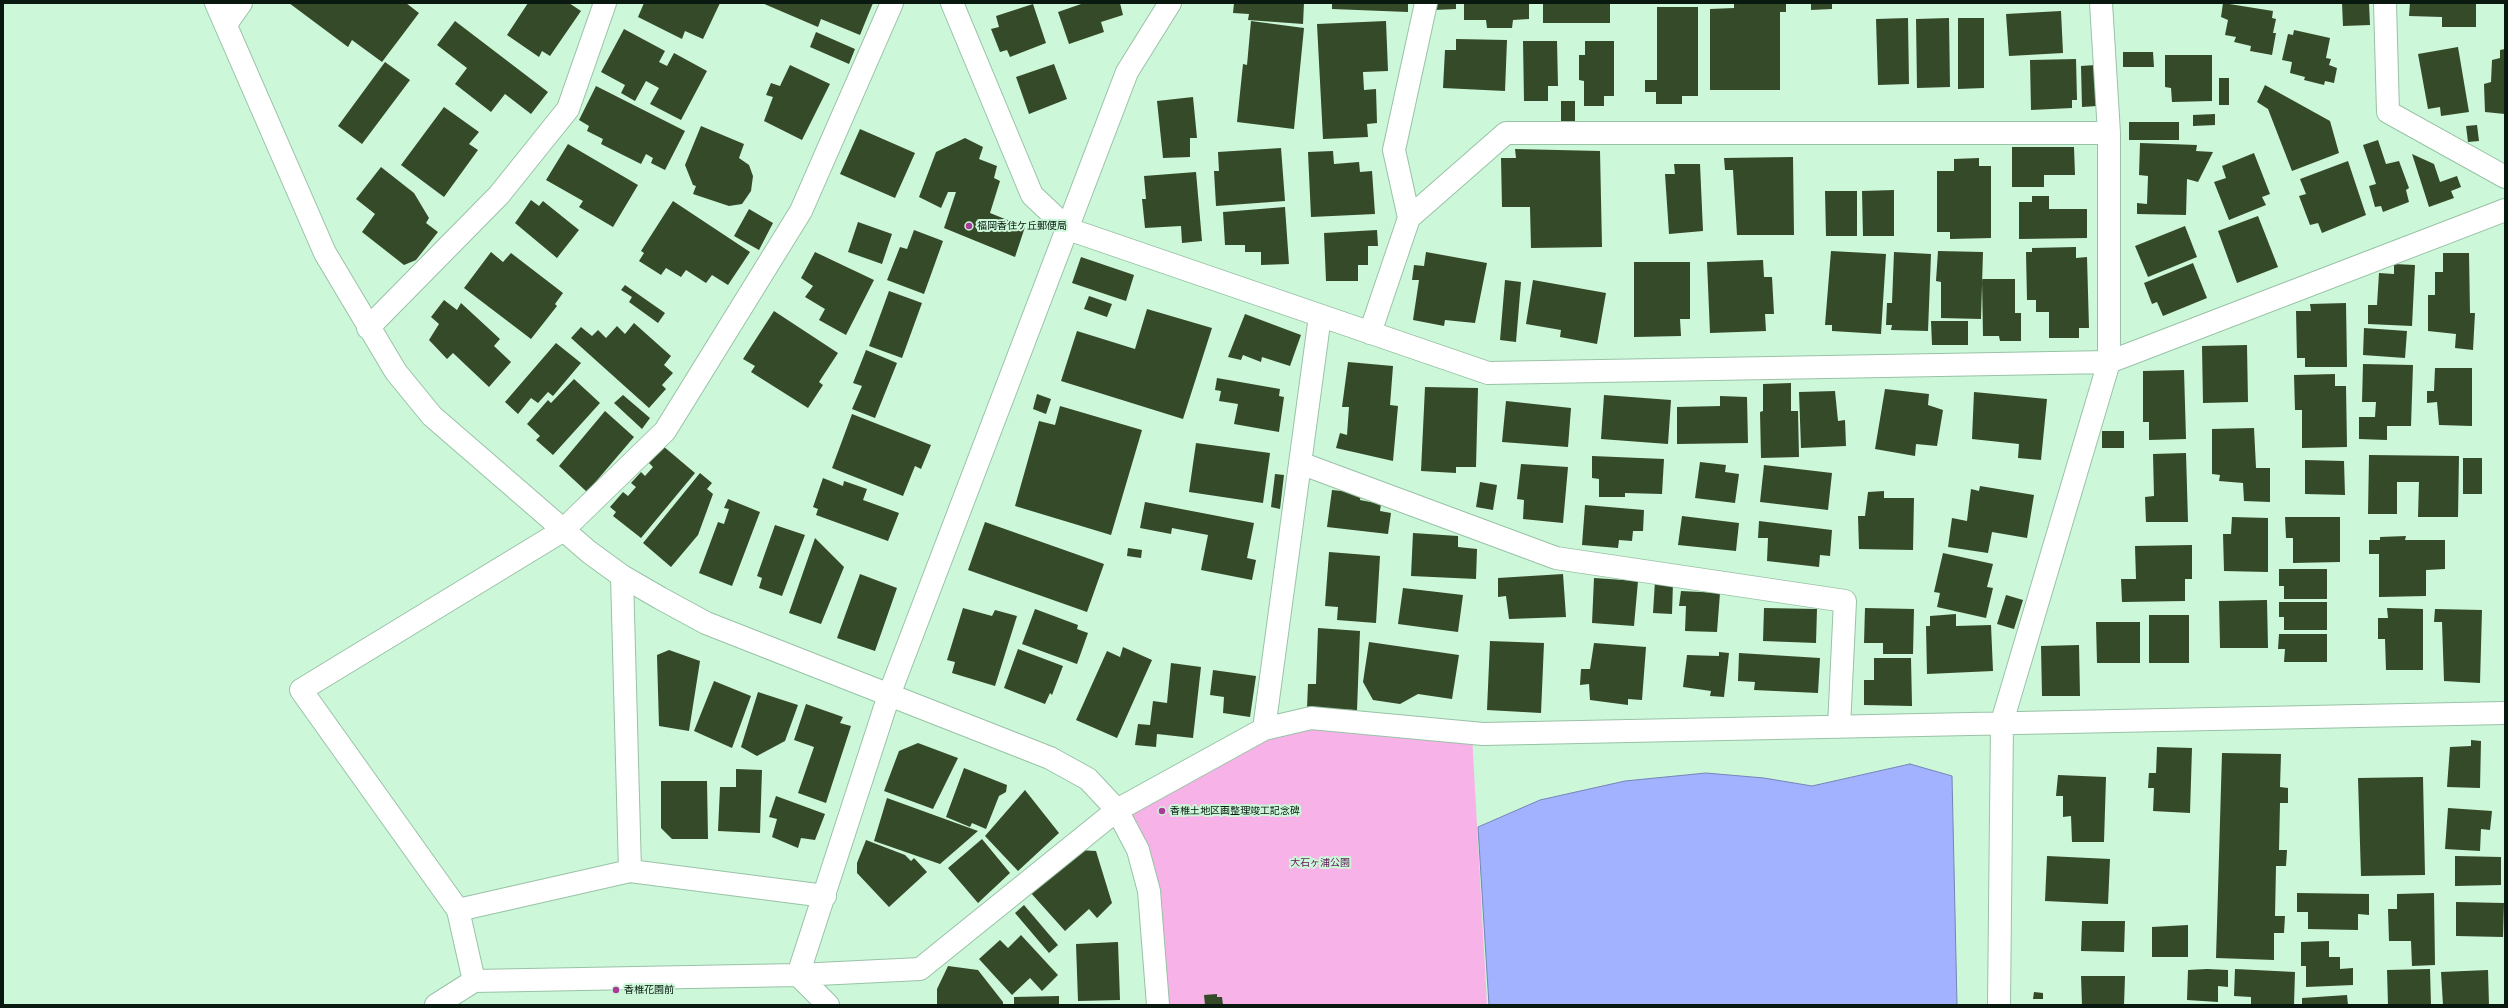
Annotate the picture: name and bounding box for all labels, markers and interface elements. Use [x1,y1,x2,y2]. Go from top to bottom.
place label: 福岡香住ケ丘郵便局 [977,220,1067,232]
marker: 福岡香住ケ丘郵便局 [964,221,974,231]
place label: 香椎土地区画整理竣工記念碑 [1170,805,1300,817]
marker: 香椎土地区画整理竣工記念碑 [1157,806,1167,816]
park label: 大石ヶ浦公園 [1290,857,1350,869]
place label: 香椎花園前 [624,984,674,996]
marker: 香椎花園前 [611,985,621,995]

